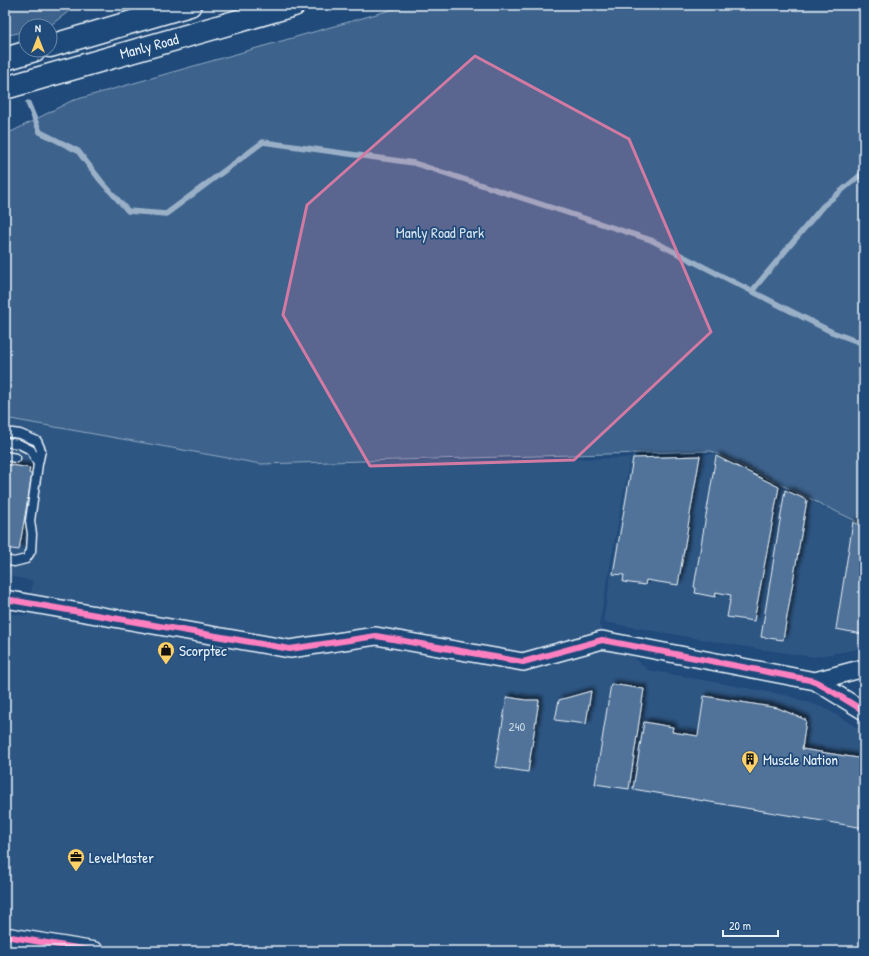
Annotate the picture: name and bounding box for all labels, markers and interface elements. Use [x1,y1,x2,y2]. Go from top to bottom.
north arrow [18,18,58,58]
text: N [35,21,41,35]
street label: Manly Road [117,28,181,64]
park label: Manly Road Park [396,222,484,243]
shop icon: Scorptec [156,640,176,665]
place label: Scorptec [179,640,227,661]
house number: 240 [509,717,526,735]
building icon: Muscle Nation [740,749,760,774]
place label: Muscle Nation [763,749,838,770]
office icon: LevelMaster [66,847,86,872]
place label: LevelMaster [89,847,154,868]
scale bar [723,912,778,938]
text: 20 m [729,917,751,934]

